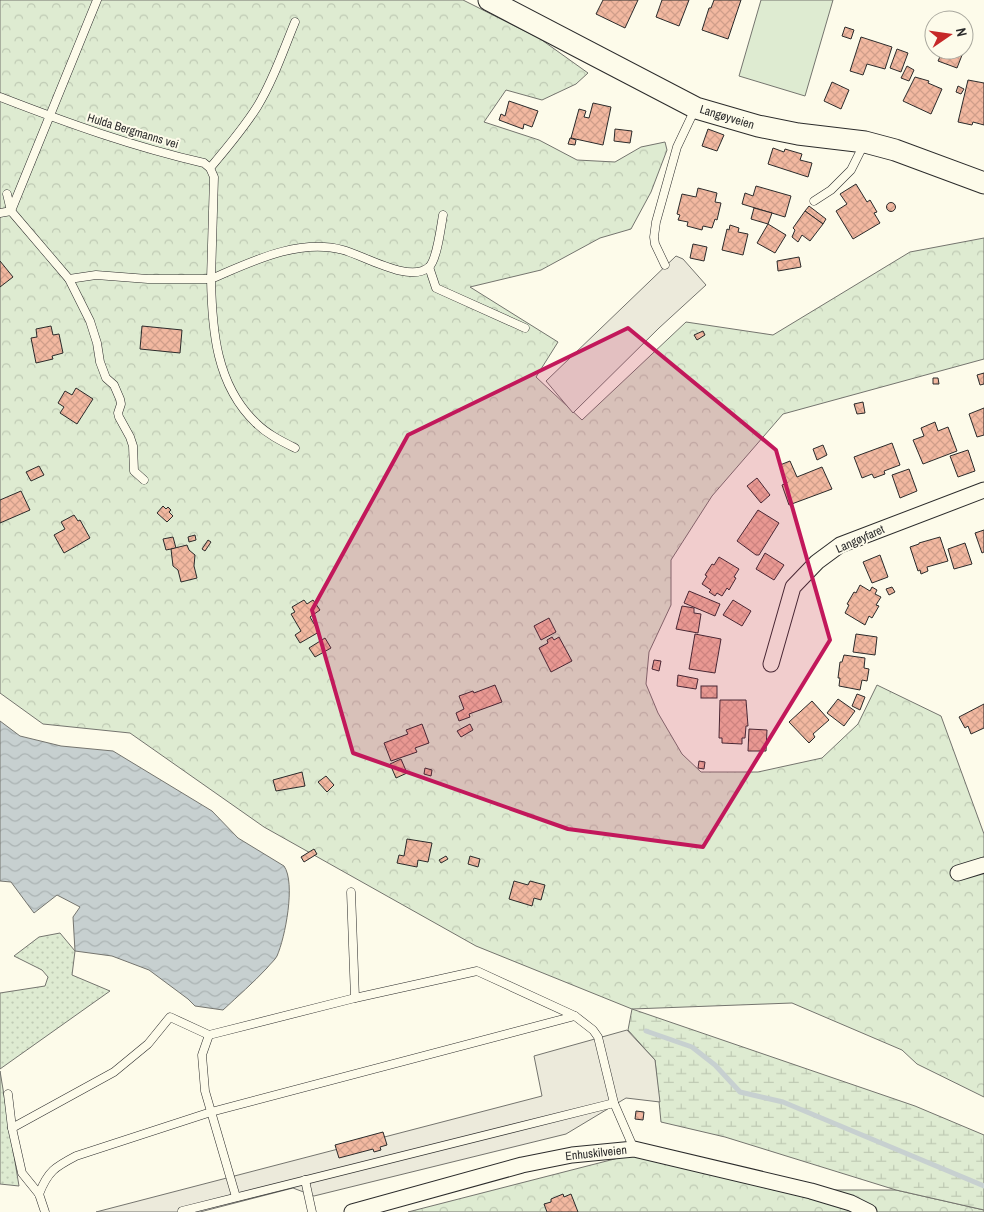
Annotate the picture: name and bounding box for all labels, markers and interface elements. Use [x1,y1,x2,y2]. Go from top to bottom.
north arrow [924,10,974,60]
text: N [952,26,971,38]
street label: Langøyveien [698,101,756,133]
street label: Hulda Bergmanns vei [85,110,181,152]
street label: Langøyfaret [833,521,887,557]
street label: Enhuskilveien [564,1142,628,1164]

